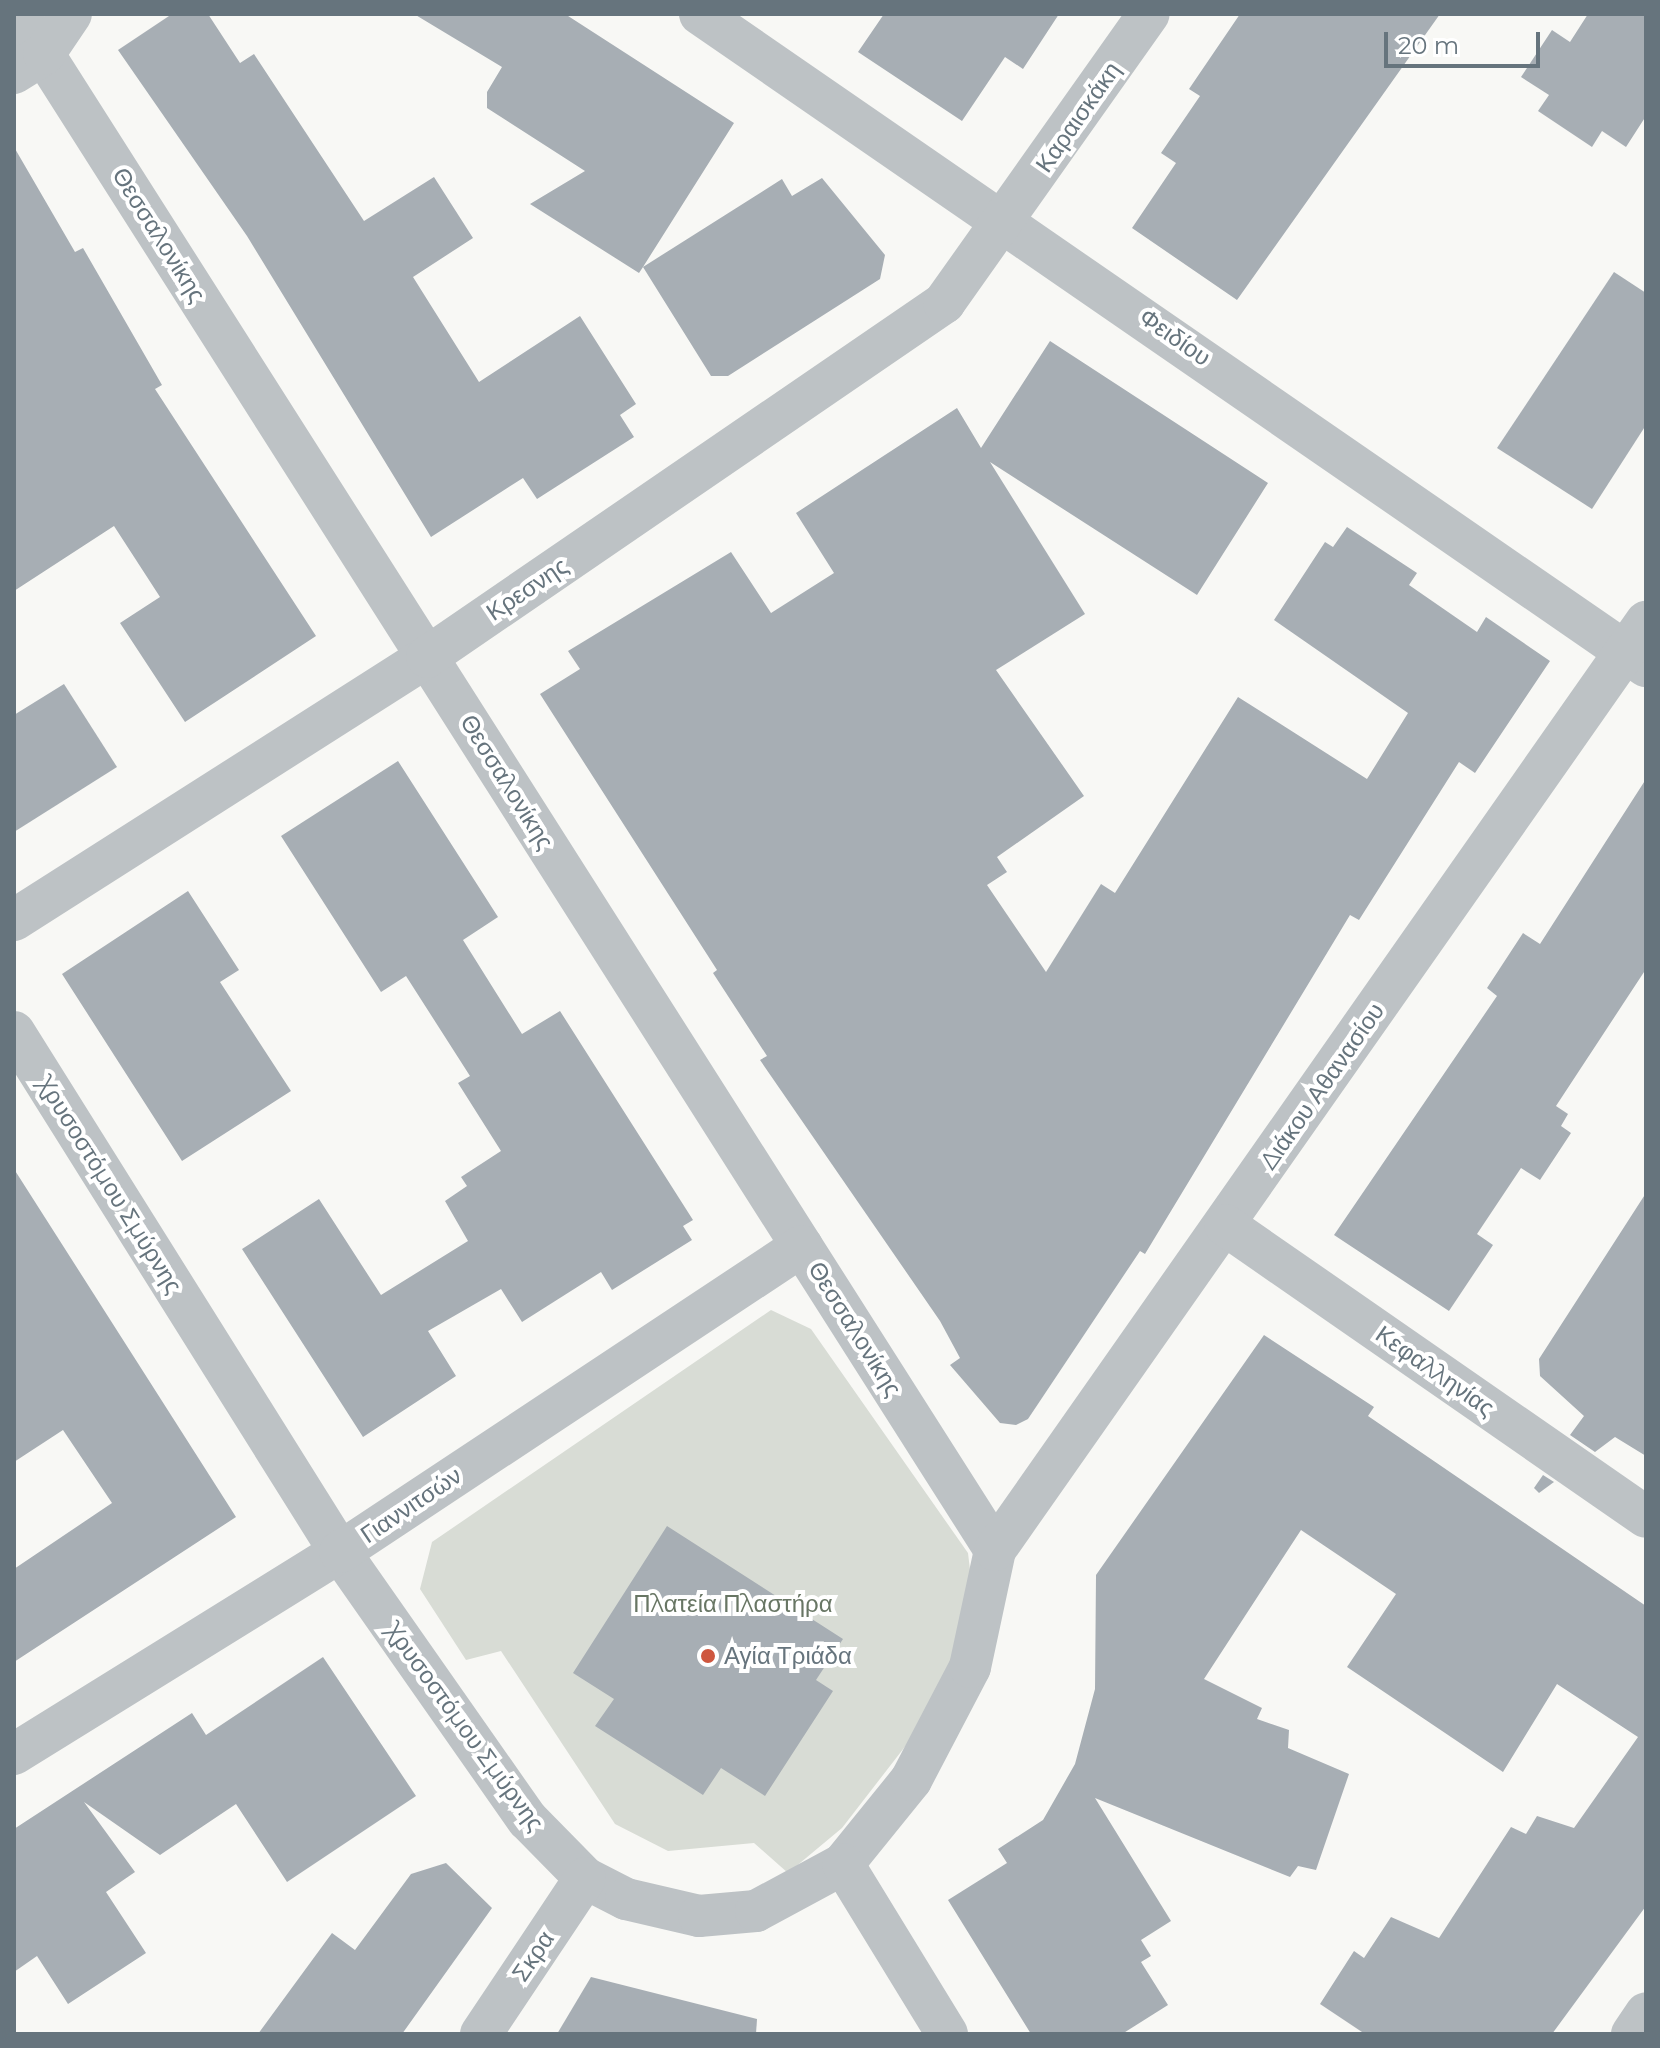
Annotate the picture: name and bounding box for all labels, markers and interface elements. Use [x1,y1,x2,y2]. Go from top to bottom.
scale bar [1388,16,1544,66]
text: 20 m [1398,31,1459,60]
street label: Καραισκάκη [1029,56,1127,178]
street label: Θεσσαλονίκης [106,162,212,308]
street label: Φειδίου [1134,302,1216,372]
street label: Κρεσνης [481,551,573,627]
street label: Θεσσαλονίκης [454,709,560,855]
street label: Διάκου Αθανασίου [1254,997,1390,1175]
street label: Χρυσοστόμου Σμύρνης [32,1071,188,1299]
street label: Θεσσαλονίκης [802,1256,908,1402]
street label: Κεφαλληνίας [1370,1320,1500,1422]
street label: Γιαννιτσών [355,1461,467,1549]
park label: Πλατεία Πλαστήρα [633,1590,833,1618]
street label: Χρυσοστόμου Σμύρνης [380,1617,550,1837]
place label: Αγία Τριάδα [724,1642,852,1670]
marker: Αγία Τριάδα [699,1647,717,1665]
street label: Σκρα [506,1925,560,1987]

